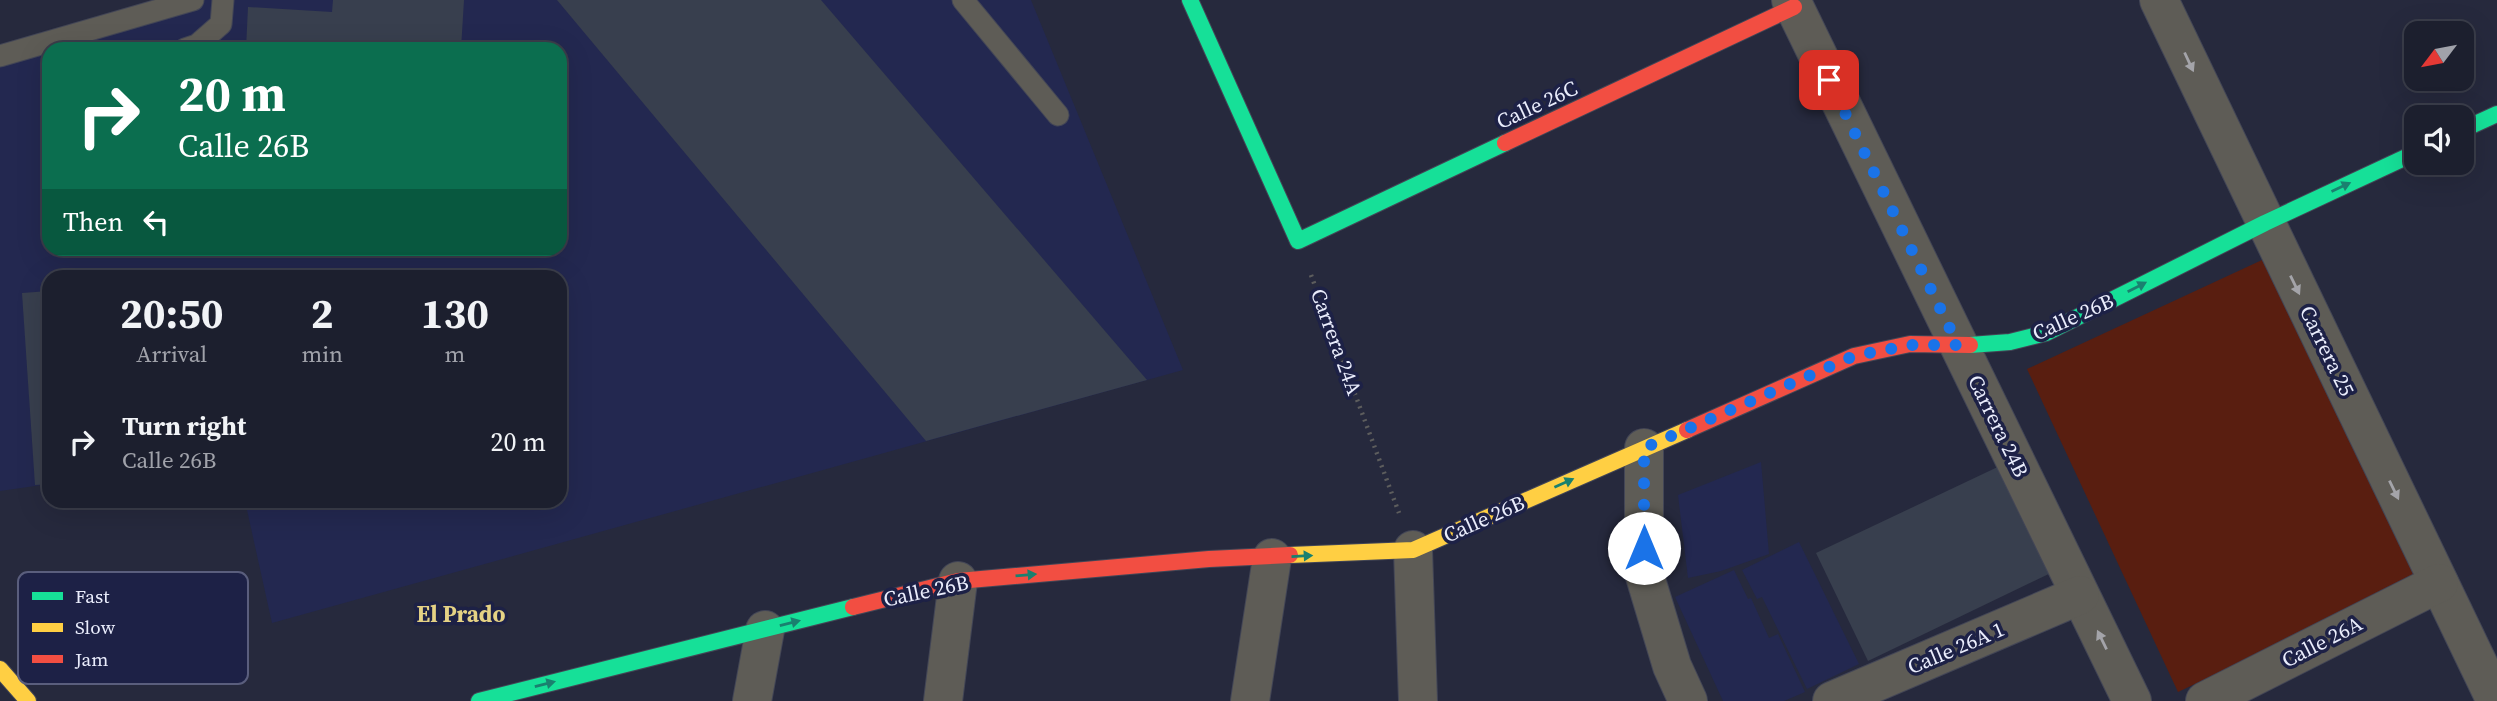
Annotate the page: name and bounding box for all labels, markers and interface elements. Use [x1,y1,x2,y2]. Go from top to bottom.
north arrow [2404,21,2474,91]
map controls [2404,21,2474,175]
pin [1799,50,1859,110]
one-way arrow [2183,52,2194,72]
text: 20 m [178,60,286,127]
icon: arrive [1810,61,1848,99]
icon: right [63,70,154,161]
street label: Calle 26C [1492,73,1582,136]
button: sound [2404,105,2474,175]
text: Calle 26B [178,124,309,168]
one-way arrow [2331,182,2351,193]
icon: left [137,203,175,241]
text: Then [63,204,123,240]
one-way arrow [2289,275,2301,295]
one-way arrow [2127,282,2147,293]
text: 20:50 [120,284,224,342]
text: 2 [311,284,334,342]
text: 130 [421,284,489,342]
street label: Carrera 24A [1304,285,1369,399]
street label: Calle 26B [2027,286,2118,347]
street label: Carrera 25 [2293,301,2362,401]
text: Arrival [136,338,207,370]
text: min [301,338,343,370]
text: m [445,338,465,370]
street label: Carrera 24B [1961,370,2036,482]
text: Turn right [122,408,246,444]
icon: right [63,423,101,461]
text: 20 m [491,424,546,460]
text: Calle 26B [122,444,216,476]
one-way arrow [1554,477,1574,489]
one-way arrow [2388,480,2399,500]
street label: Calle 26B [1438,488,1529,549]
position arrow [1607,511,1681,585]
one-way arrow [1291,550,1313,561]
street label: Calle 26B [881,567,971,614]
one-way arrow [1015,569,1037,580]
legend [18,572,248,684]
text: Fast [75,583,110,609]
district label: El Prado [416,598,506,630]
street label: Calle 26A [2276,609,2367,674]
text: Slow [75,614,116,640]
street label: Calle 26A 1 [1903,614,2009,681]
one-way arrow [779,617,801,628]
one-way arrow [2096,630,2107,650]
text: Jam [74,646,108,672]
one-way arrow [534,678,556,689]

